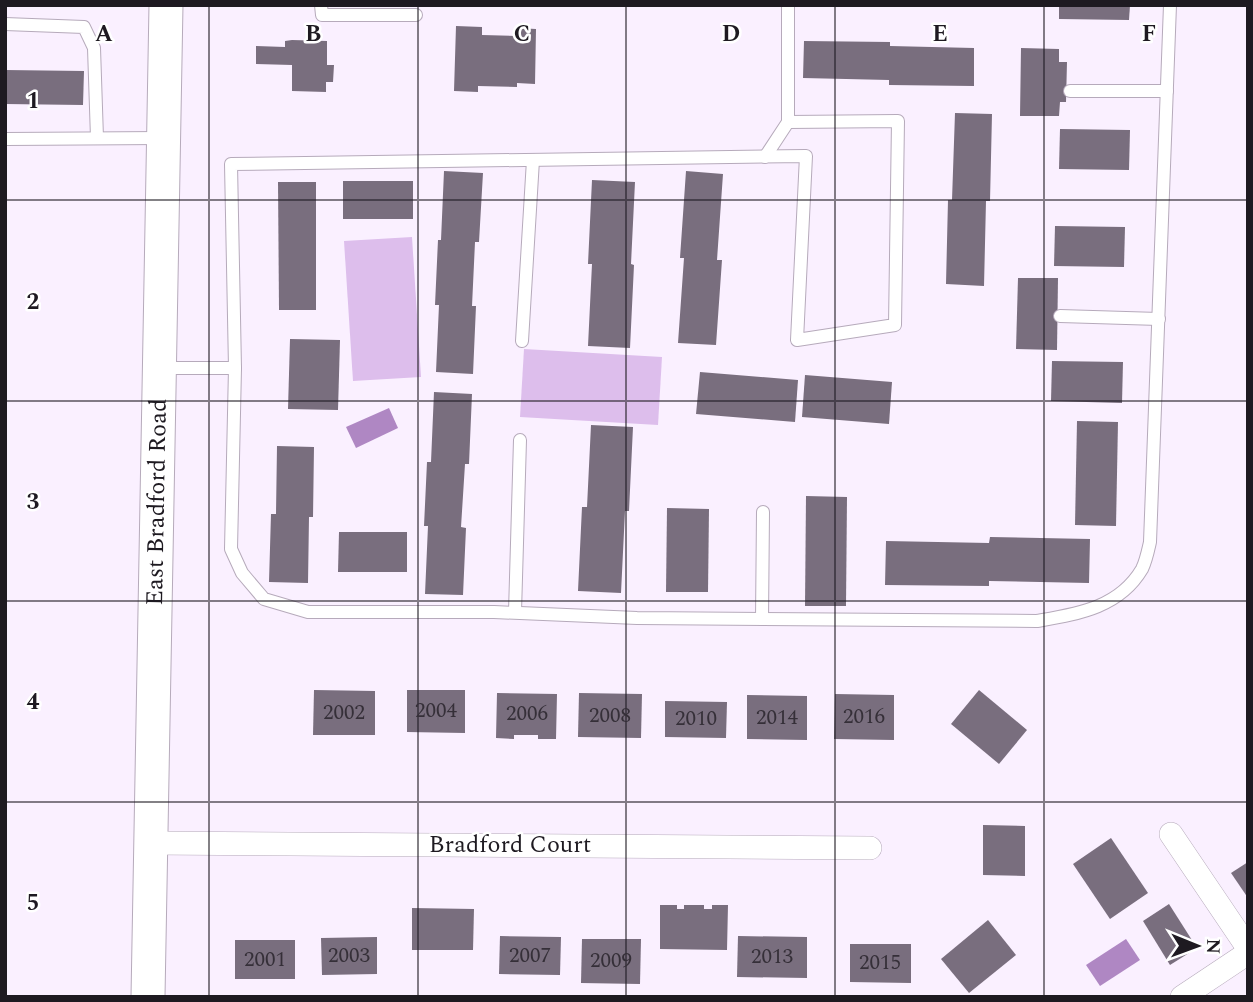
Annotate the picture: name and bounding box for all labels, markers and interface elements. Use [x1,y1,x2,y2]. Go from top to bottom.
text: A [95,17,113,52]
text: B [305,17,321,52]
text: C [514,17,530,52]
text: D [722,17,740,52]
text: E [932,17,948,52]
text: F [1142,17,1156,52]
text: 1 [27,84,39,119]
text: 2 [27,285,40,320]
street label: East Bradford Road [137,398,177,606]
text: 3 [27,485,40,520]
text: 4 [27,685,40,720]
house number: 2004 [415,695,457,727]
house number: 2002 [323,697,365,729]
house number: 2006 [506,698,548,730]
house number: 2008 [589,700,631,732]
house number: 2016 [843,701,885,733]
house number: 2014 [756,702,798,734]
house number: 2010 [675,703,717,735]
street label: Bradford Court [429,827,591,863]
text: 5 [27,886,39,921]
north arrow [1162,911,1232,981]
text: N [1198,938,1227,954]
house number: 2003 [328,940,370,972]
house number: 2007 [509,940,551,972]
house number: 2013 [751,941,793,973]
house number: 2001 [244,944,286,976]
house number: 2009 [590,945,632,977]
house number: 2015 [859,947,901,979]

